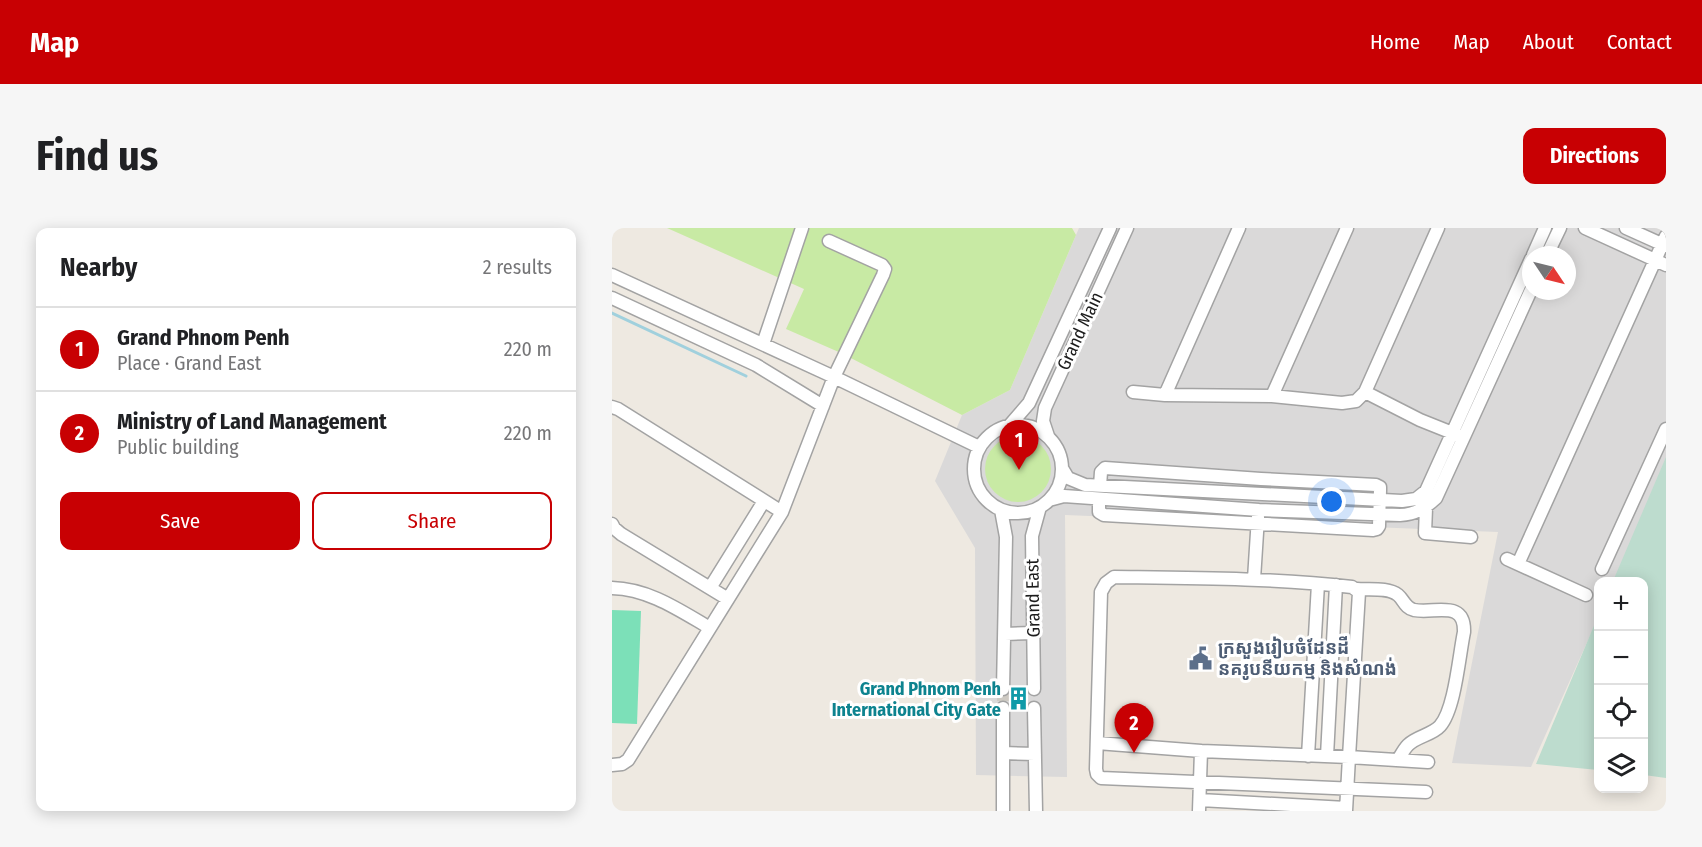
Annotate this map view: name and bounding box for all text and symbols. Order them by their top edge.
text: Map [30,26,79,59]
text: Home [1370,29,1420,55]
text: Map [1453,29,1490,55]
text: About [1523,29,1574,55]
text: Contact [1607,29,1672,55]
button: Directions [1523,128,1666,184]
text: Find us [36,131,158,181]
north arrow [1522,246,1576,300]
text: Nearby [60,252,137,283]
text: 2 results [483,255,552,279]
street label: Grand Main [1052,288,1108,374]
text: Grand Phnom Penh [117,324,290,351]
text: 1 [75,337,84,361]
text: 220 m [504,337,552,361]
text: Place · Grand East [117,351,261,375]
text: Ministry of Land Management [117,408,387,435]
pin: 1 [1000,420,1038,470]
text: 2 [75,421,84,445]
text: 220 m [504,421,552,445]
text: Public building [117,435,239,459]
your location [1317,487,1346,516]
button: Save [60,492,300,550]
button: Share [312,492,552,550]
street label: Grand East [1021,558,1045,638]
map controls [1594,577,1648,793]
button: + [1594,577,1648,631]
button: − [1594,631,1648,685]
place label: ក្រសួងរៀបចំដែនដី នគរូបនីយកម្ម និងសំណង់ [1218,636,1397,680]
public building icon: ក្រសួងរៀបចំដែនដី នគរូបនីយកម្ម និងសំណង់ [1187,645,1213,671]
place label: Grand Phnom Penh International City Gate [832,678,1001,721]
button: locate [1594,685,1648,739]
building icon: Grand Phnom Penh International City Gate [1006,686,1032,712]
pin: 2 [1114,704,1154,753]
button: layers [1594,739,1648,793]

